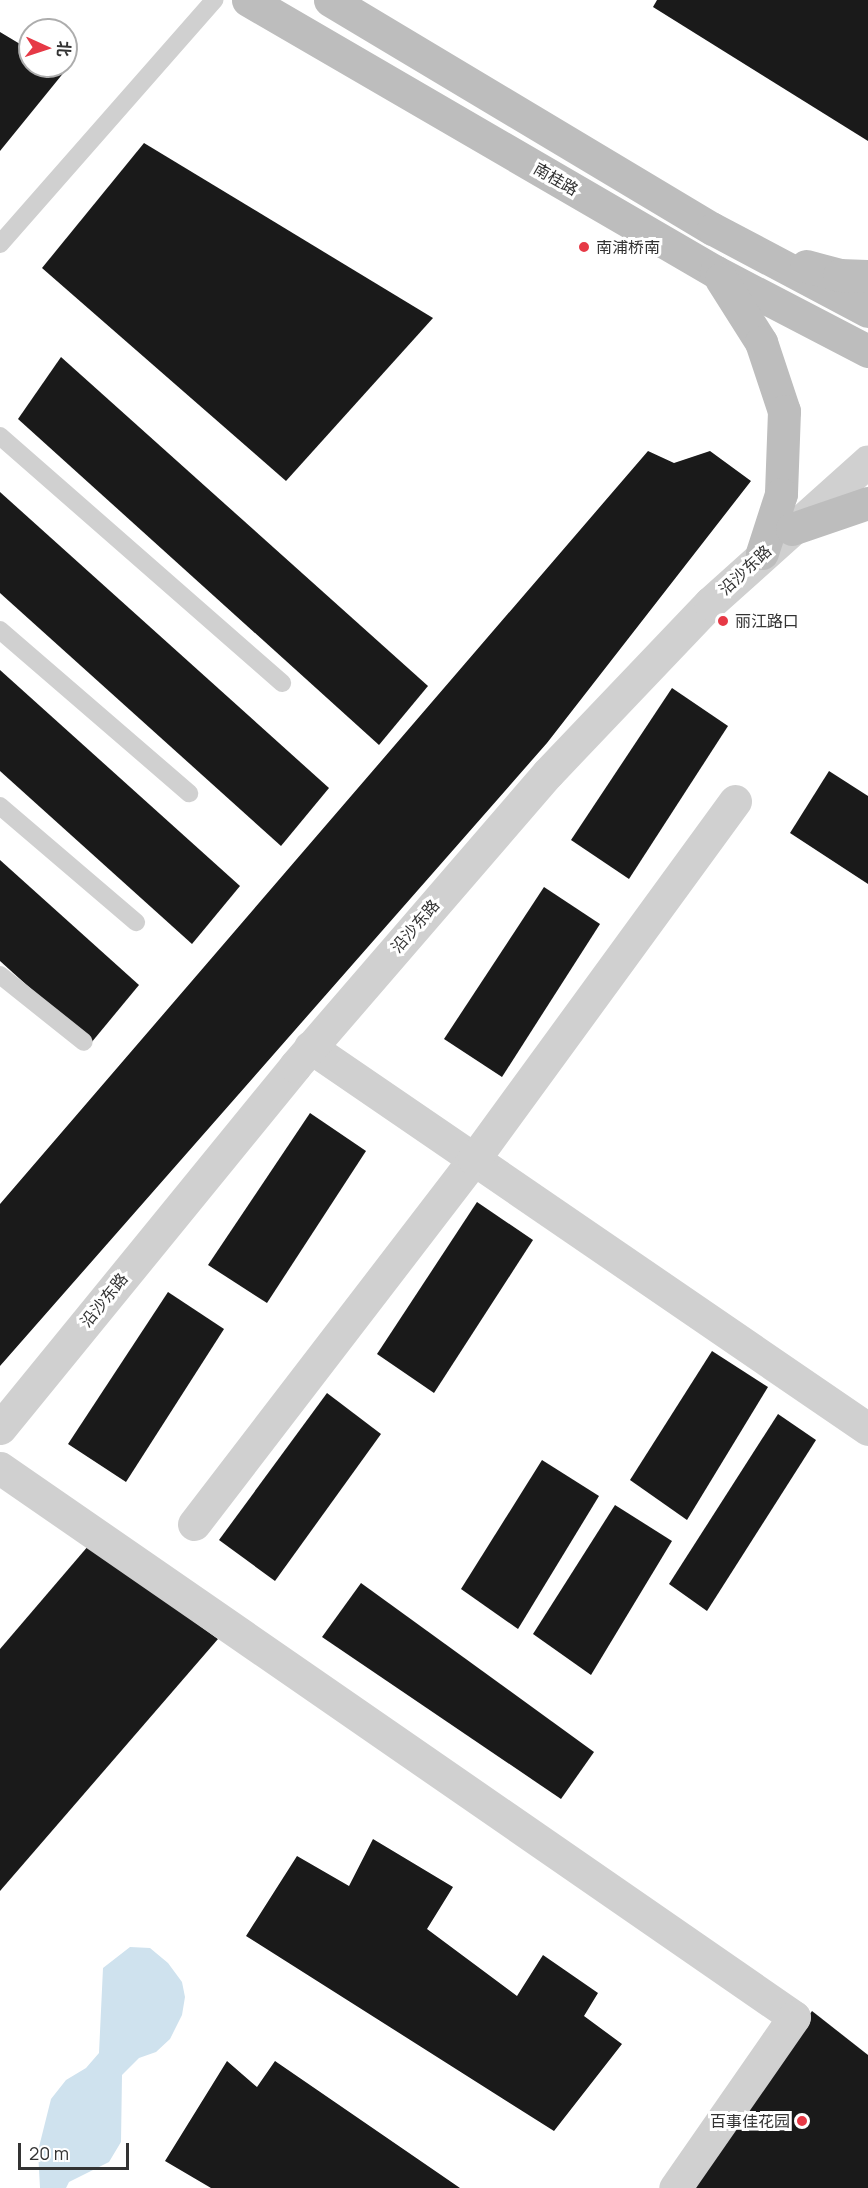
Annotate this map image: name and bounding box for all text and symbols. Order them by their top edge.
north arrow [18,18,78,78]
text: 北 [53,40,75,57]
street label: 南桂路 [530,159,582,199]
place label: 南浦桥南 [596,237,660,257]
marker: 南浦桥南 [577,240,591,254]
street label: 沿沙东路 [715,541,775,599]
place label: 丽江路口 [735,611,799,631]
marker: 丽江路口 [716,614,730,628]
street label: 沿沙东路 [387,896,443,956]
street label: 沿沙东路 [76,1269,132,1331]
place label: 百事佳花园 [710,2111,790,2131]
marker: 百事佳花园 [795,2114,809,2128]
scale bar [21,2131,132,2169]
text: 20 m [29,2141,69,2165]

